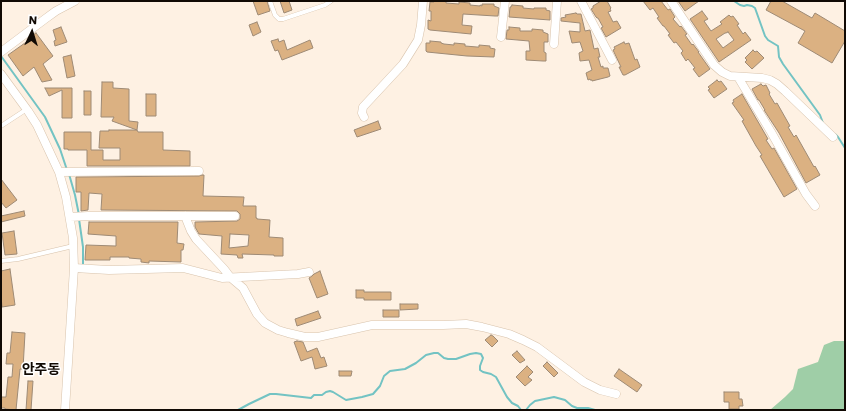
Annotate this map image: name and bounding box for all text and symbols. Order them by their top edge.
north arrow [12,12,52,52]
text: N [28,12,38,28]
district label: 안주동 [22,362,60,378]

